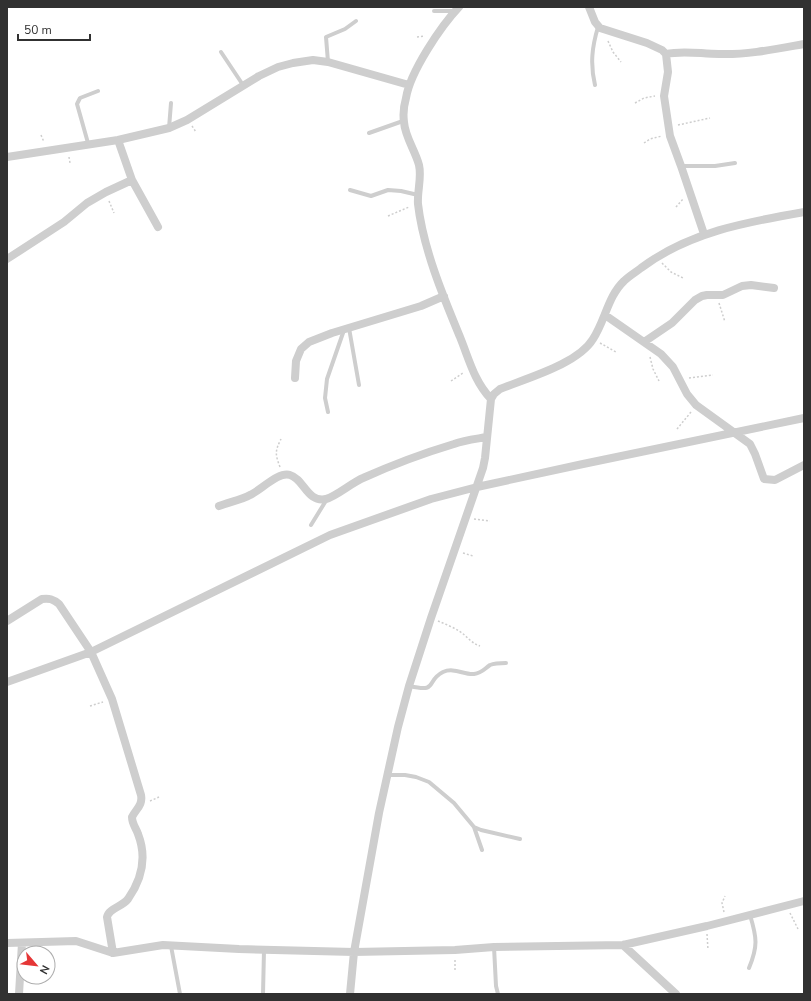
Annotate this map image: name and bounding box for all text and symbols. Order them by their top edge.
scale bar [18,16,90,42]
text: 50 m [24,22,52,38]
north arrow [16,945,56,985]
text: N [36,962,53,977]

